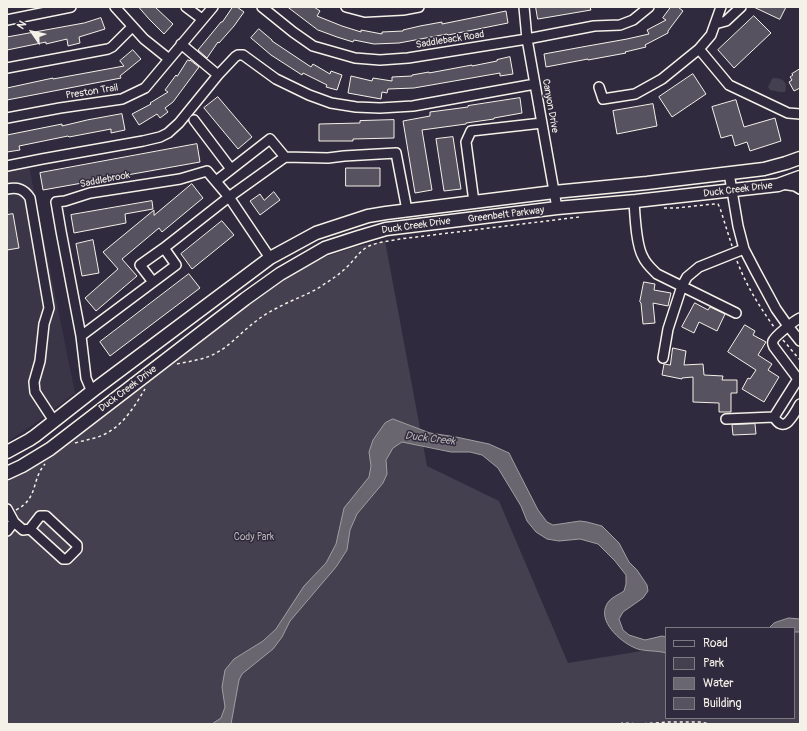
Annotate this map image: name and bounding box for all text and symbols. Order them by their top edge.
north arrow [12,12,52,52]
text: N [14,18,29,32]
street label: Saddleback Road [415,29,485,51]
street label: Canyon Drive [539,78,561,134]
street label: Preston Trail [65,82,119,102]
street label: Saddlebrook [79,169,131,191]
street label: Duck Creek Drive [703,180,773,200]
street label: Greenbelt Parkway [467,204,545,226]
street label: Duck Creek Drive [381,215,451,237]
street label: Duck Creek Drive [97,363,159,415]
water label: Duck Creek [404,429,456,449]
park label: Cody Park [234,531,274,543]
legend [665,627,795,719]
text: Road [703,636,728,651]
text: Park [703,656,724,671]
text: Water [703,676,734,691]
text: Building [703,696,742,711]

